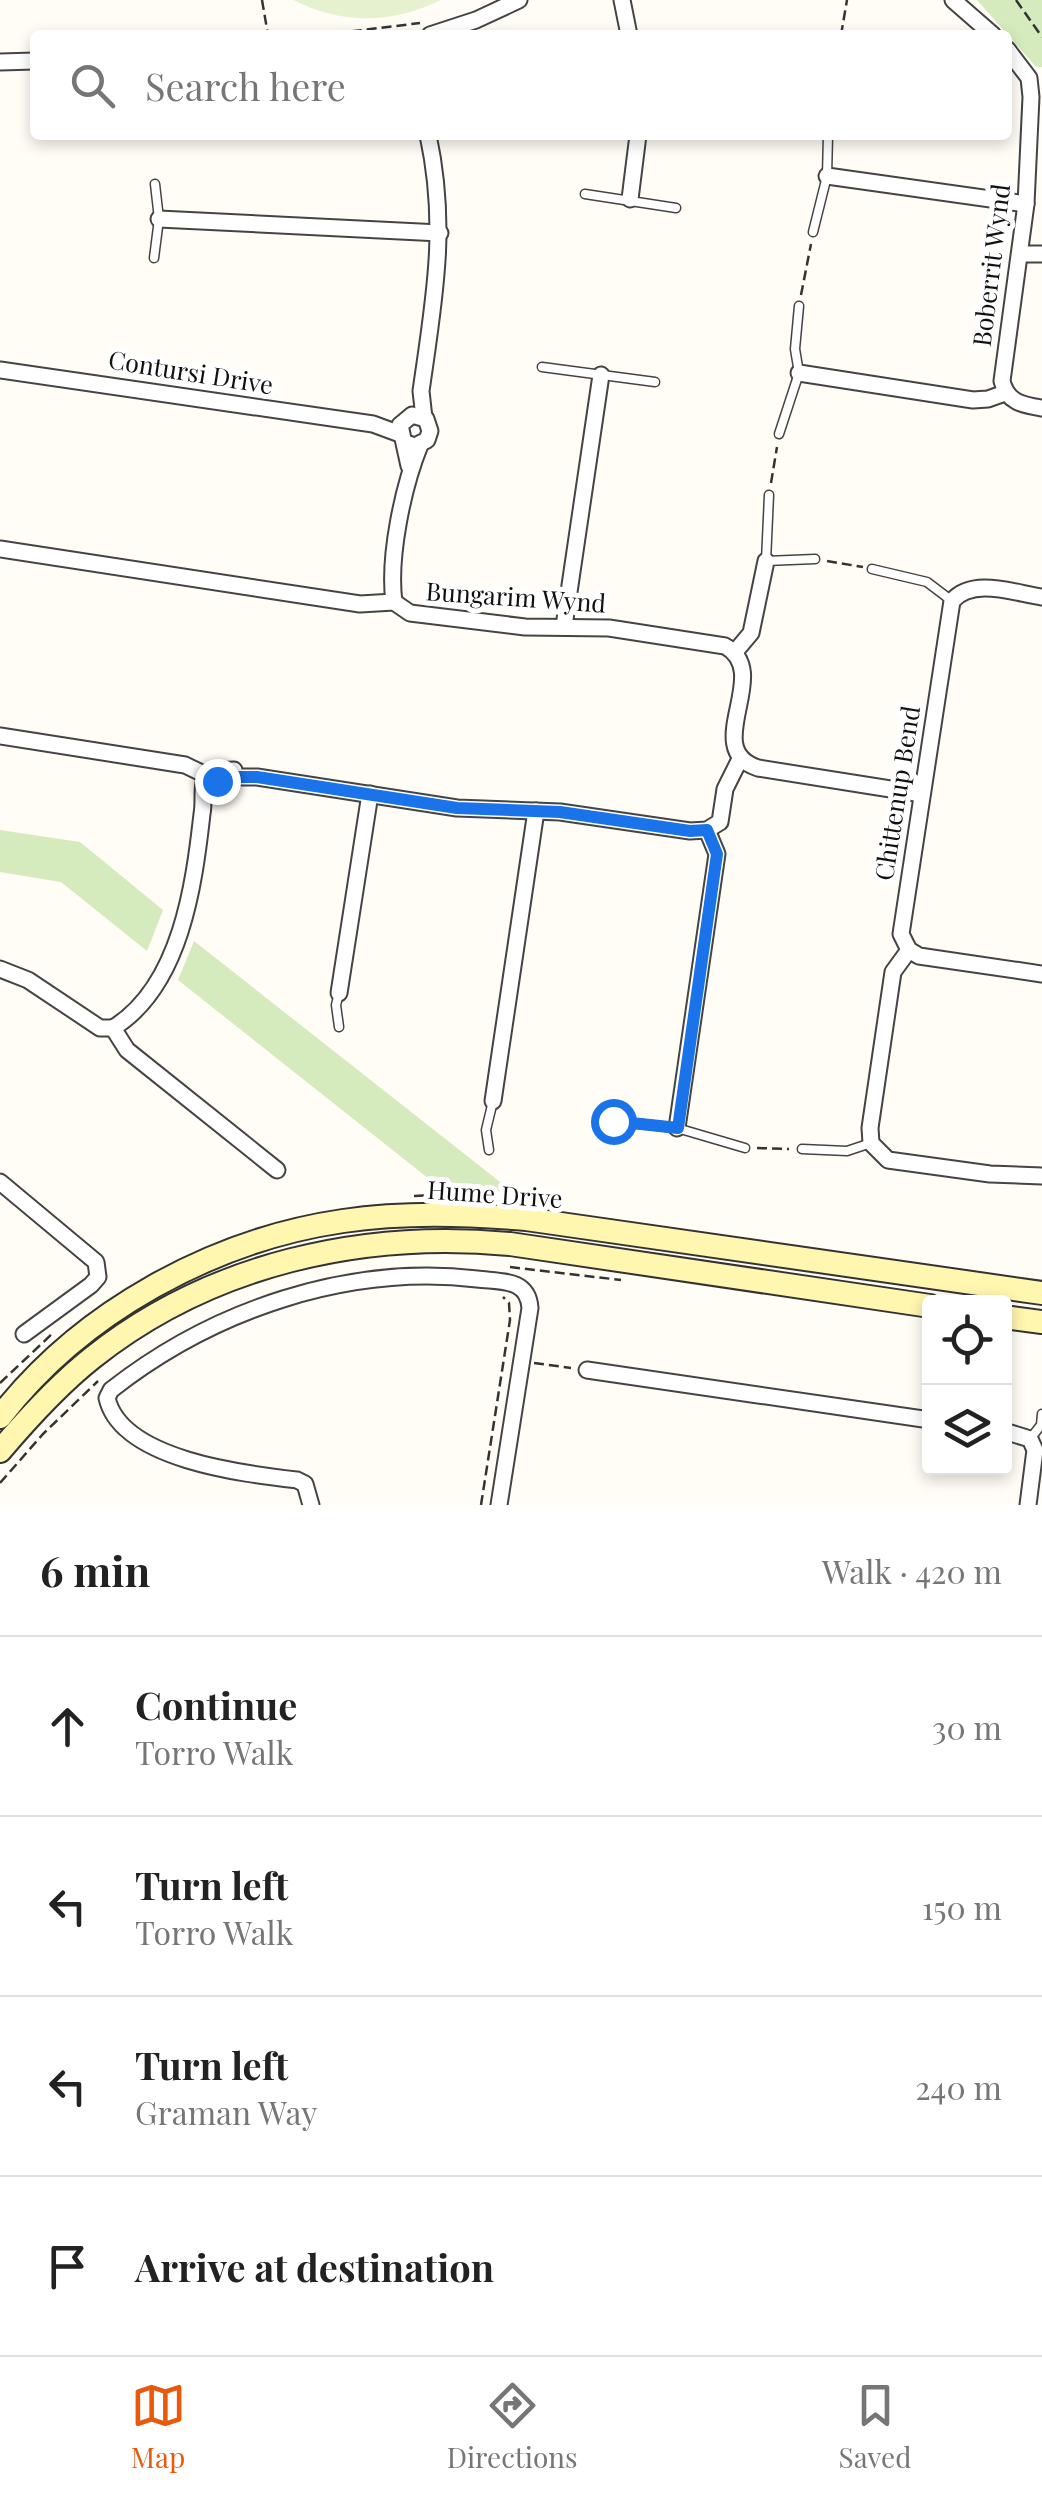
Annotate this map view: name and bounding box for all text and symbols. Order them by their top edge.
search box [30,30,1012,140]
icon: search [65,58,120,113]
text: Search here [145,60,346,111]
street label: Boberrit Wynd [964,182,1016,348]
street label: Contursi Drive [106,342,276,400]
street label: Bungarim Wynd [425,573,607,619]
street label: Chittenup Bend [866,703,926,883]
route end [195,759,241,805]
route start [591,1099,637,1145]
street label: Hume Drive [426,1172,564,1214]
map controls [922,1295,1012,1475]
button: locate [922,1295,1012,1385]
button: layers [922,1385,1012,1475]
text: 6 min [40,1542,150,1598]
text: Walk · 420 m [822,1549,1002,1592]
text: Continue [135,1679,297,1730]
icon: ahead [40,1699,95,1754]
text: 30 m [932,1705,1002,1748]
text: Torro Walk [135,1730,293,1773]
text: Turn left [135,1859,288,1910]
icon: left [40,1879,95,1934]
text: 150 m [922,1885,1002,1928]
text: Torro Walk [135,1910,293,1953]
text: Turn left [135,2039,288,2090]
icon: left [40,2059,95,2114]
text: 240 m [915,2065,1002,2108]
text: Graman Way [135,2090,317,2133]
icon: arrive [40,2239,95,2294]
text: Arrive at destination [135,2241,494,2292]
tab: Map [131,2378,186,2475]
tab: Directions [447,2378,577,2475]
tab: Saved [839,2378,911,2475]

